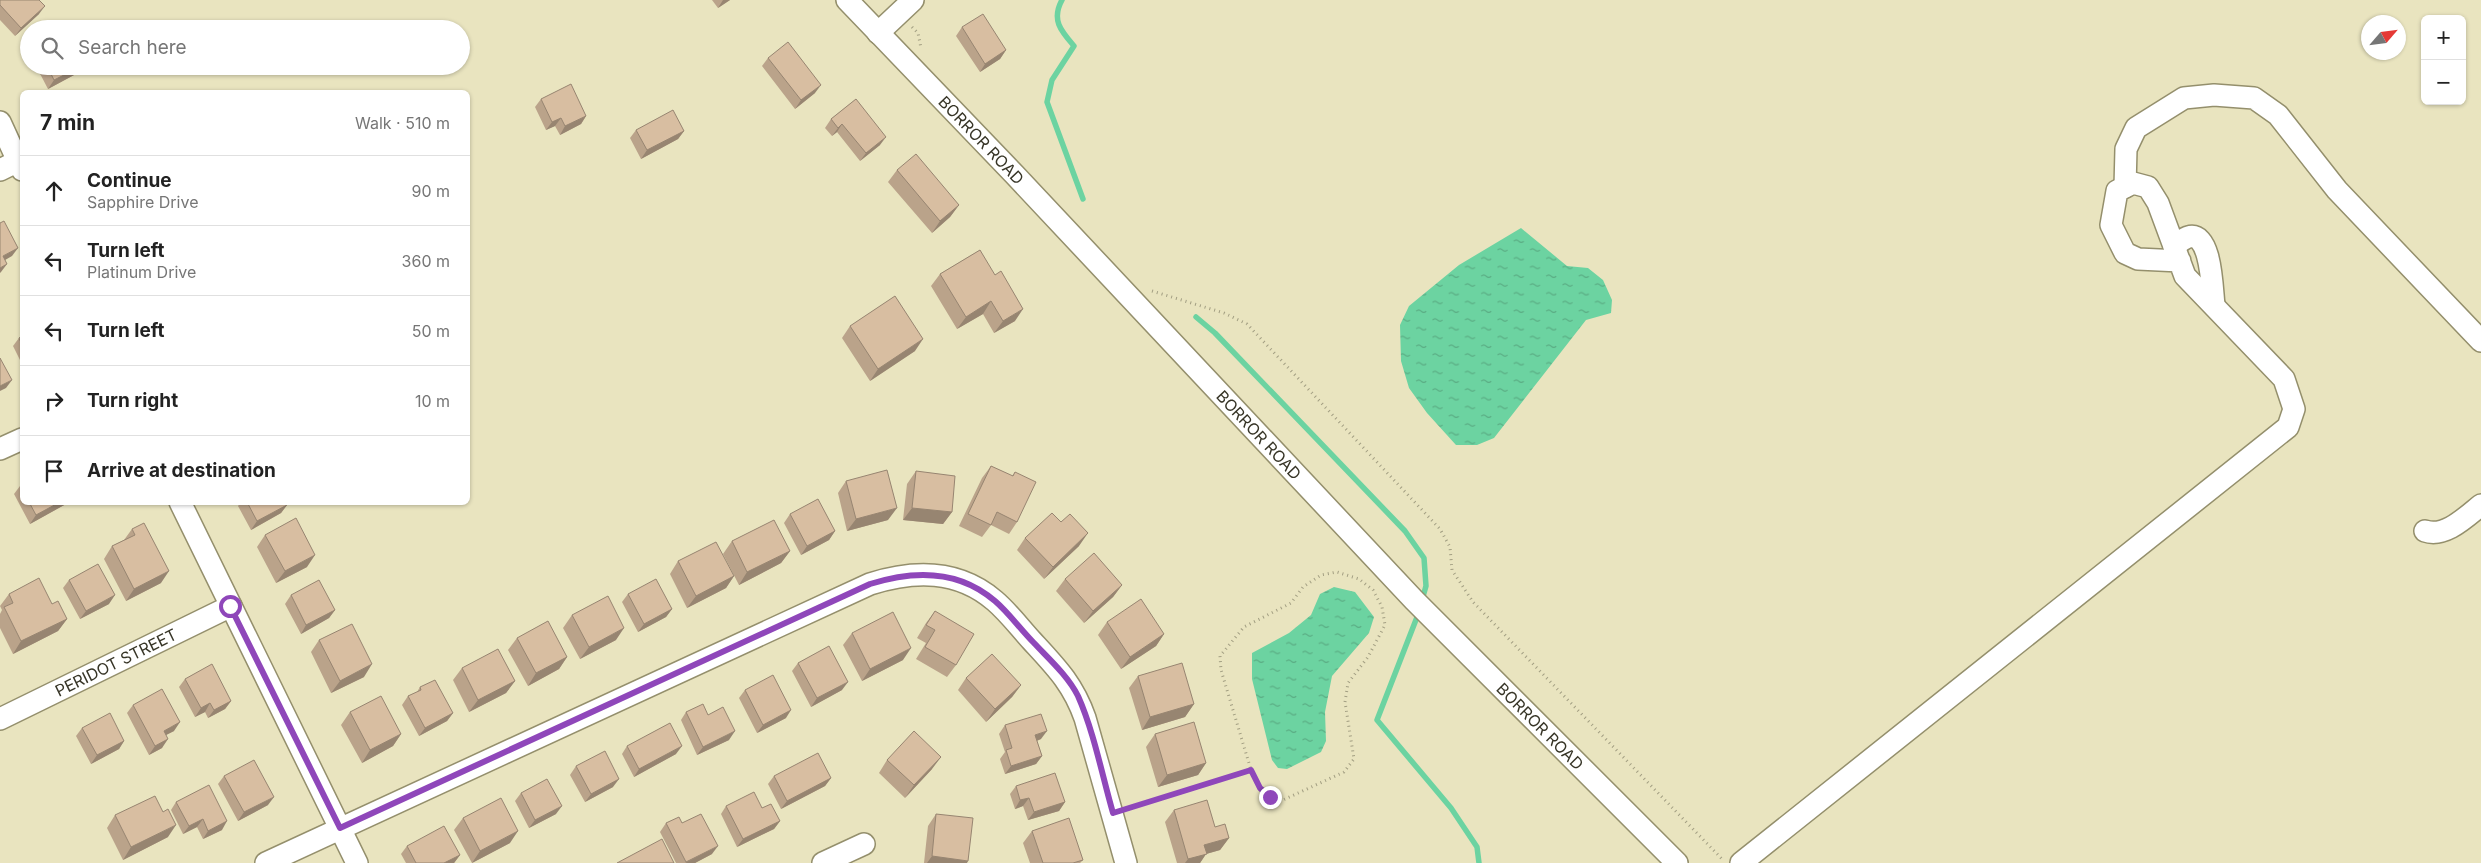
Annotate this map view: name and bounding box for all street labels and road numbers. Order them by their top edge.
street label: BORROR ROAD [934,92,1028,188]
street label: BORROR ROAD [1212,386,1306,484]
street label: PERIDOT STREET [52,624,180,701]
street label: BORROR ROAD [1492,678,1588,774]

